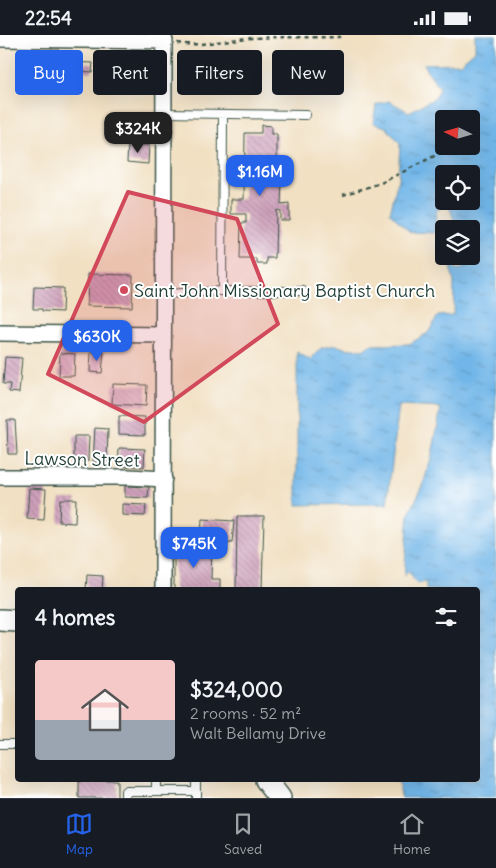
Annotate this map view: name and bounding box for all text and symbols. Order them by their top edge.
text: 22:54 [25,6,72,30]
chip: Buy [15,50,83,95]
chip: Rent [93,50,167,95]
chip: Filters [177,50,262,95]
chip: New [272,50,344,95]
north arrow [435,110,480,155]
map controls [435,110,480,265]
pin: $324K [103,111,173,154]
text: $324K [115,118,161,138]
pin: $1.16M [219,155,301,197]
text: $1.16M [237,161,283,181]
button: locate [435,165,480,210]
button: layers [435,220,480,265]
place label: Saint John Missionary Baptist Church [134,279,435,302]
marker: Saint John Missionary Baptist Church [118,284,130,296]
pin: $630K [62,319,132,362]
text: $630K [73,326,121,346]
street label: Lawson Street [24,446,140,472]
pin: $745K [159,527,229,569]
text: $745K [172,533,216,553]
icon: filters [432,603,460,631]
text: 4 homes [35,604,115,631]
text: $324,000 [190,676,283,703]
icon: home [75,680,135,740]
text: 2 rooms · 52 m² [190,703,301,723]
text: Walt Bellamy Drive [190,723,326,743]
tab: Map [65,810,93,858]
tab: Saved [224,810,262,858]
tab: Home [393,810,431,858]

